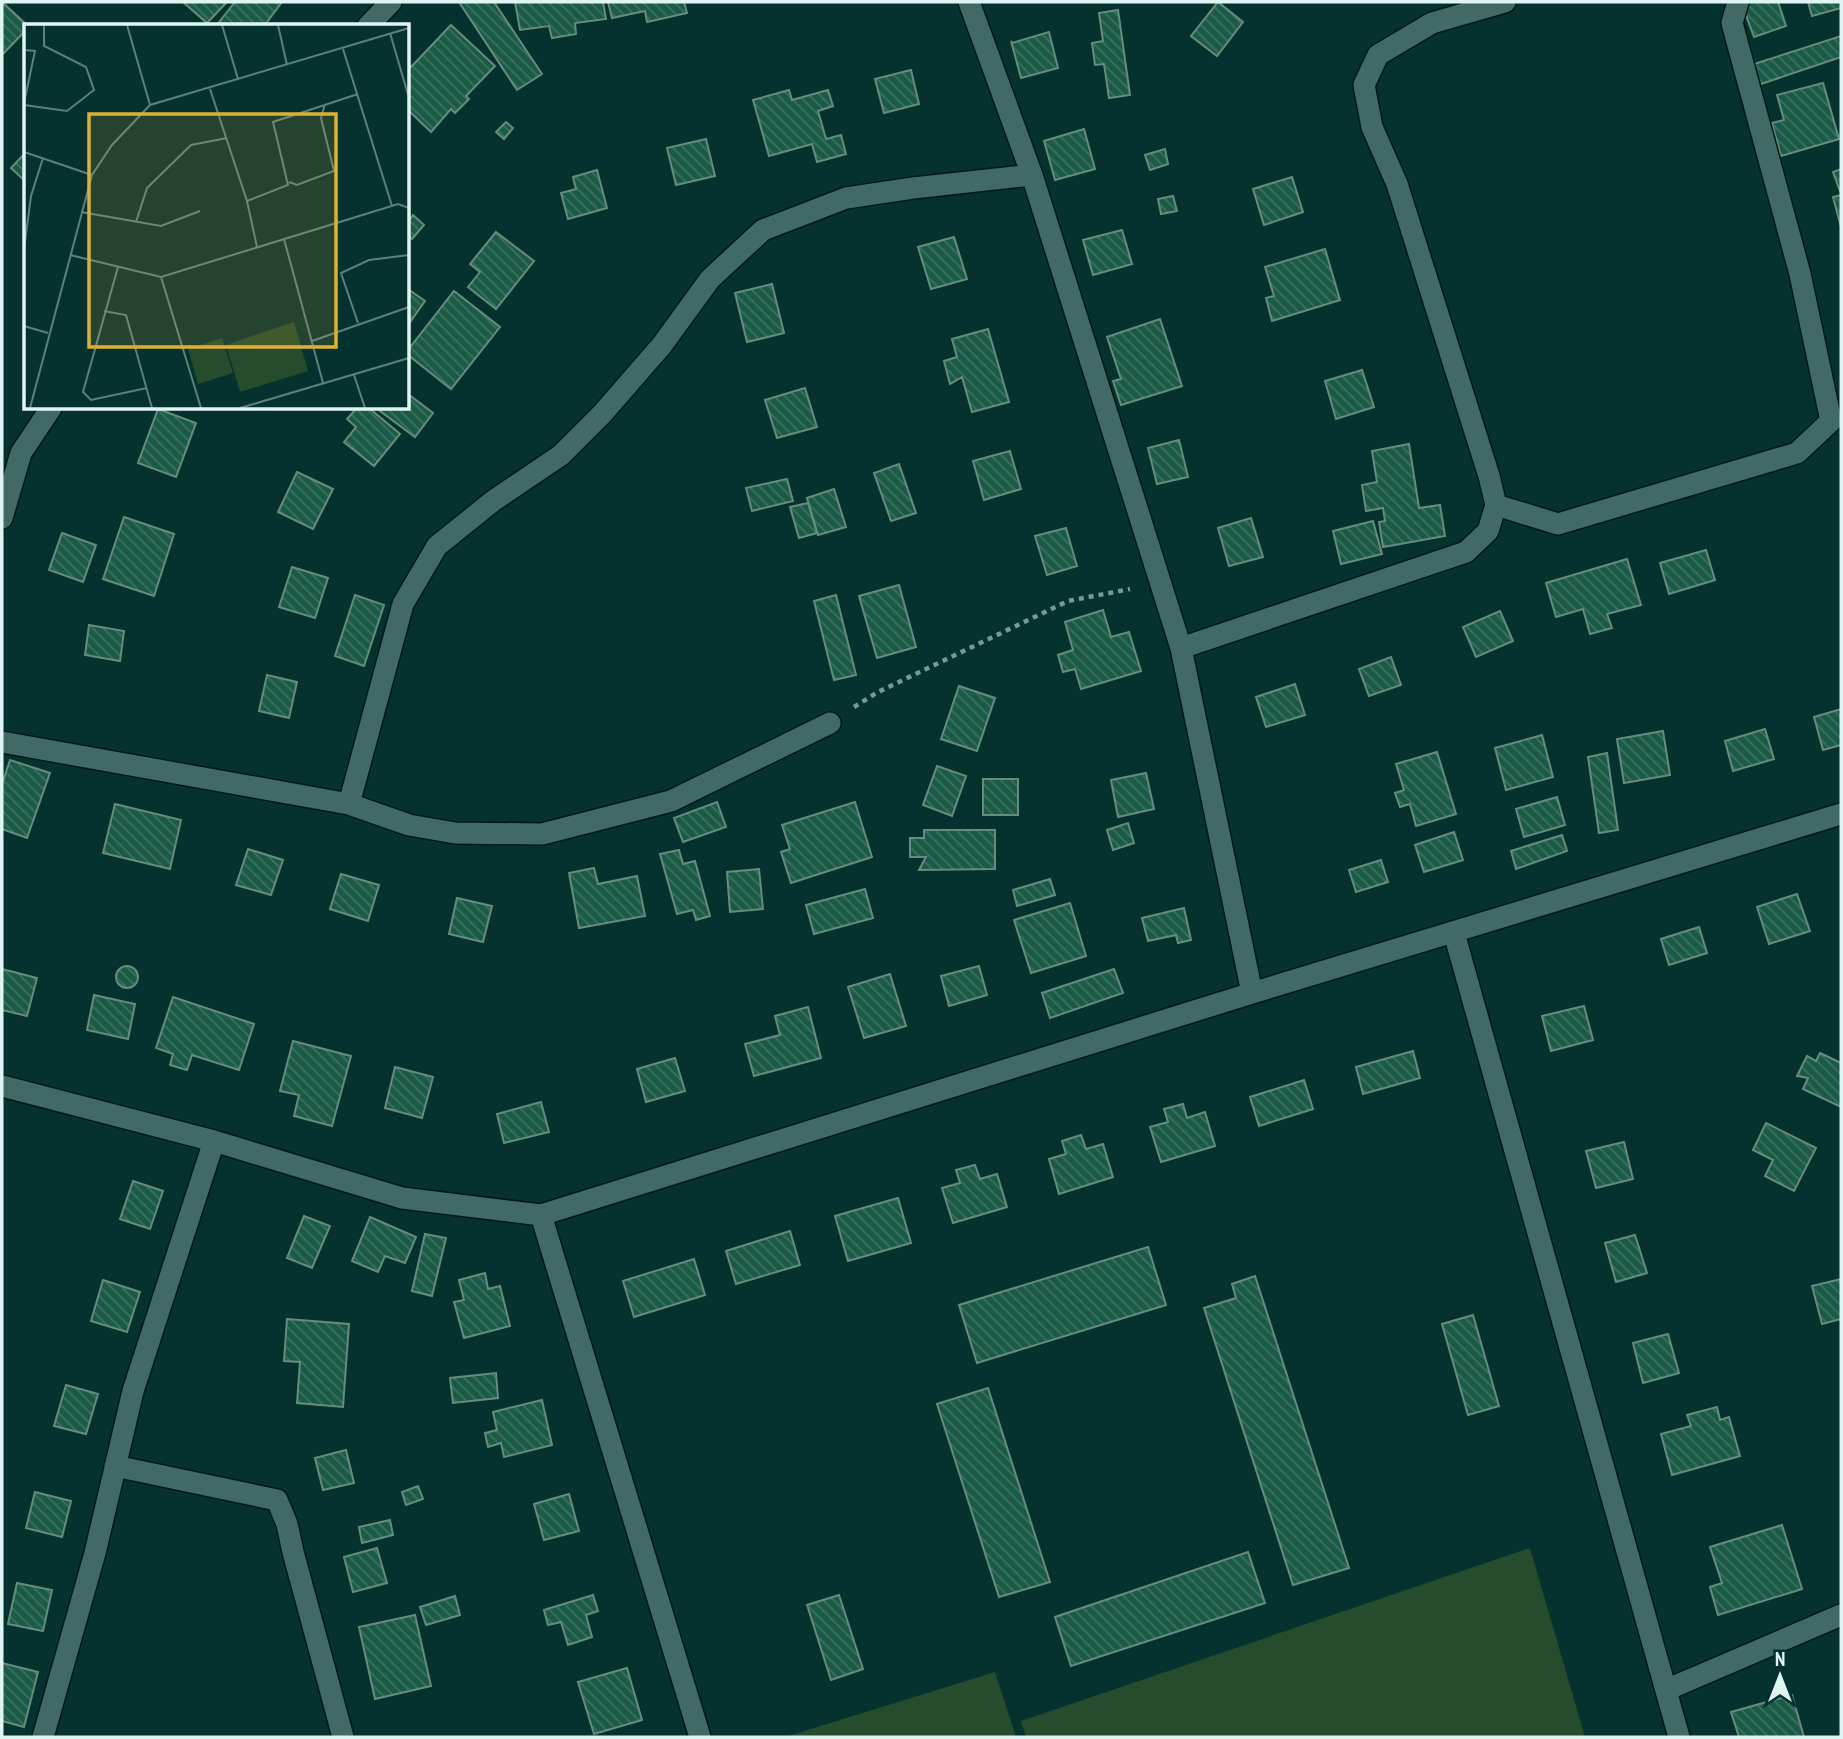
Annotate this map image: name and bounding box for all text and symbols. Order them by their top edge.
inset map [24,24,410,410]
north arrow [1745,1641,1815,1711]
text: N [1775,1647,1785,1671]

